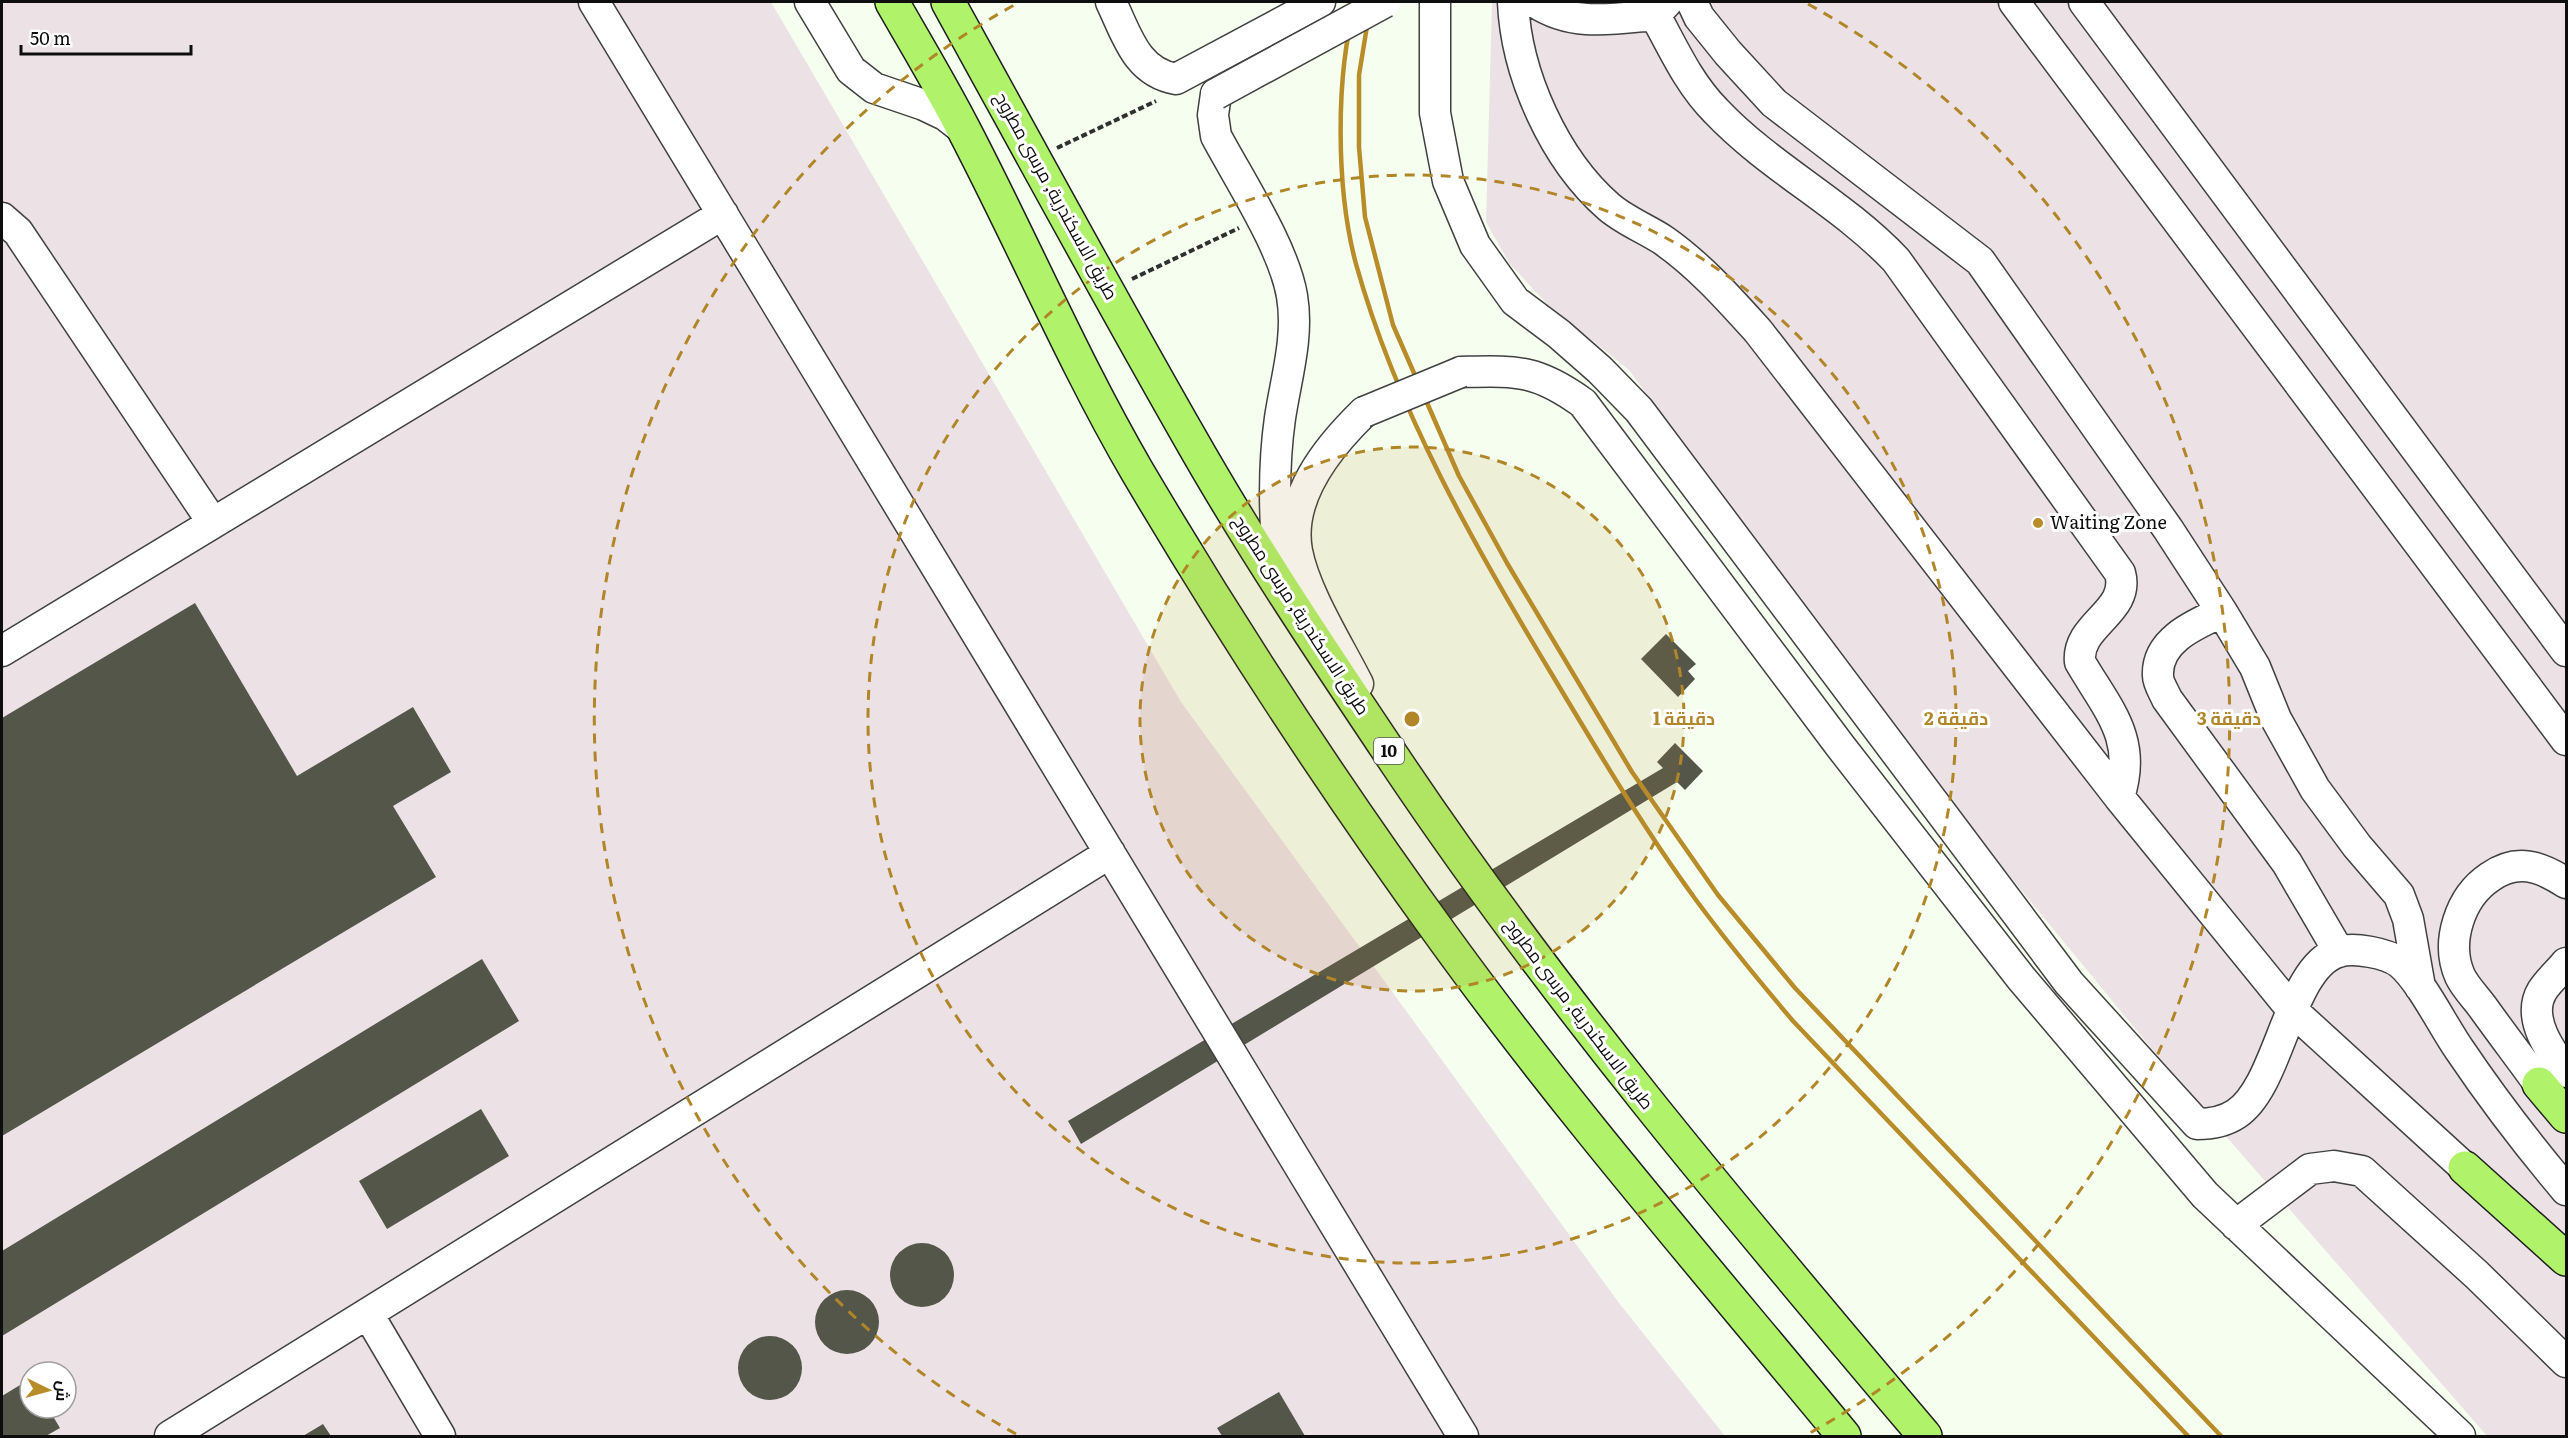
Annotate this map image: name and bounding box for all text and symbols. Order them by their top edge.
scale bar [21,18,190,56]
text: 50 m [30,24,71,51]
street label: طريق الاسكندرية, مرسى مطروح [989,86,1126,304]
place label: Waiting Zone [2050,508,2167,535]
street label: طريق الاسكندرية, مرسى مطروح [1227,509,1377,720]
marker: Waiting Zone [2031,516,2045,530]
text: 1 دقيقة [1653,704,1715,731]
text: 2 دقيقة [1924,704,1988,731]
text: 3 دقيقة [2197,704,2261,731]
centre of rings [1402,709,1422,729]
road number: 10 [1374,738,1404,764]
street label: طريق الاسكندرية, مرسى مطروح [1499,912,1661,1115]
north arrow [18,1360,78,1420]
text: ش [51,1380,77,1403]

